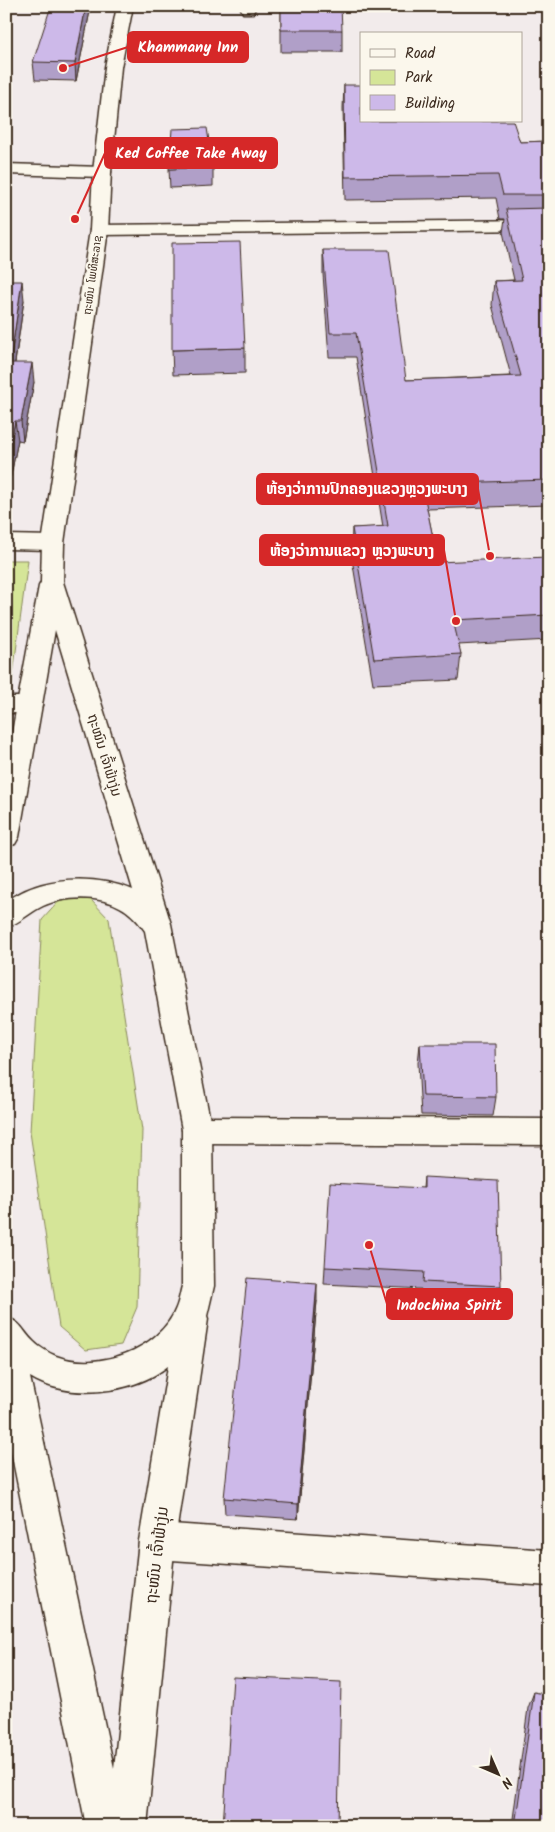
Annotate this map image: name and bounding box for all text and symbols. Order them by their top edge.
callout: Khammany Inn [128,32,248,62]
legend [360,32,522,122]
text: Khammany Inn [138,36,238,60]
text: Road [405,42,436,66]
text: Park [405,66,433,90]
text: Building [405,92,455,116]
callout: Ked Coffee Take Away [105,138,277,168]
text: Ked Coffee Take Away [115,142,267,166]
street label: ຖະໜົນ ໂພທິສະລາຊ [79,234,107,316]
callout: ຫ້ອງວ່າການປົກຄອງແຂວງຫຼວງພະບາງ [257,474,478,504]
text: ຫ້ອງວ່າການປົກຄອງແຂວງຫຼວງພະບາງ [266,478,468,502]
callout: ຫ້ອງວ່າການແຂວງ ຫຼວງພະບາງ [260,535,444,565]
text: ຫ້ອງວ່າການແຂວງ ຫຼວງພະບາງ [270,540,434,564]
street label: ຖະໜົນ ເຈົ້າຟ້າງຸ່ມ [81,711,127,800]
callout: Indochina Spirit [387,1289,512,1319]
text: Indochina Spirit [396,1294,502,1318]
street label: ຖະໜົນ ເຈົ້າຟ້າງຸ່ມ [139,1505,176,1605]
north arrow [472,1750,522,1800]
text: N [495,1772,517,1794]

